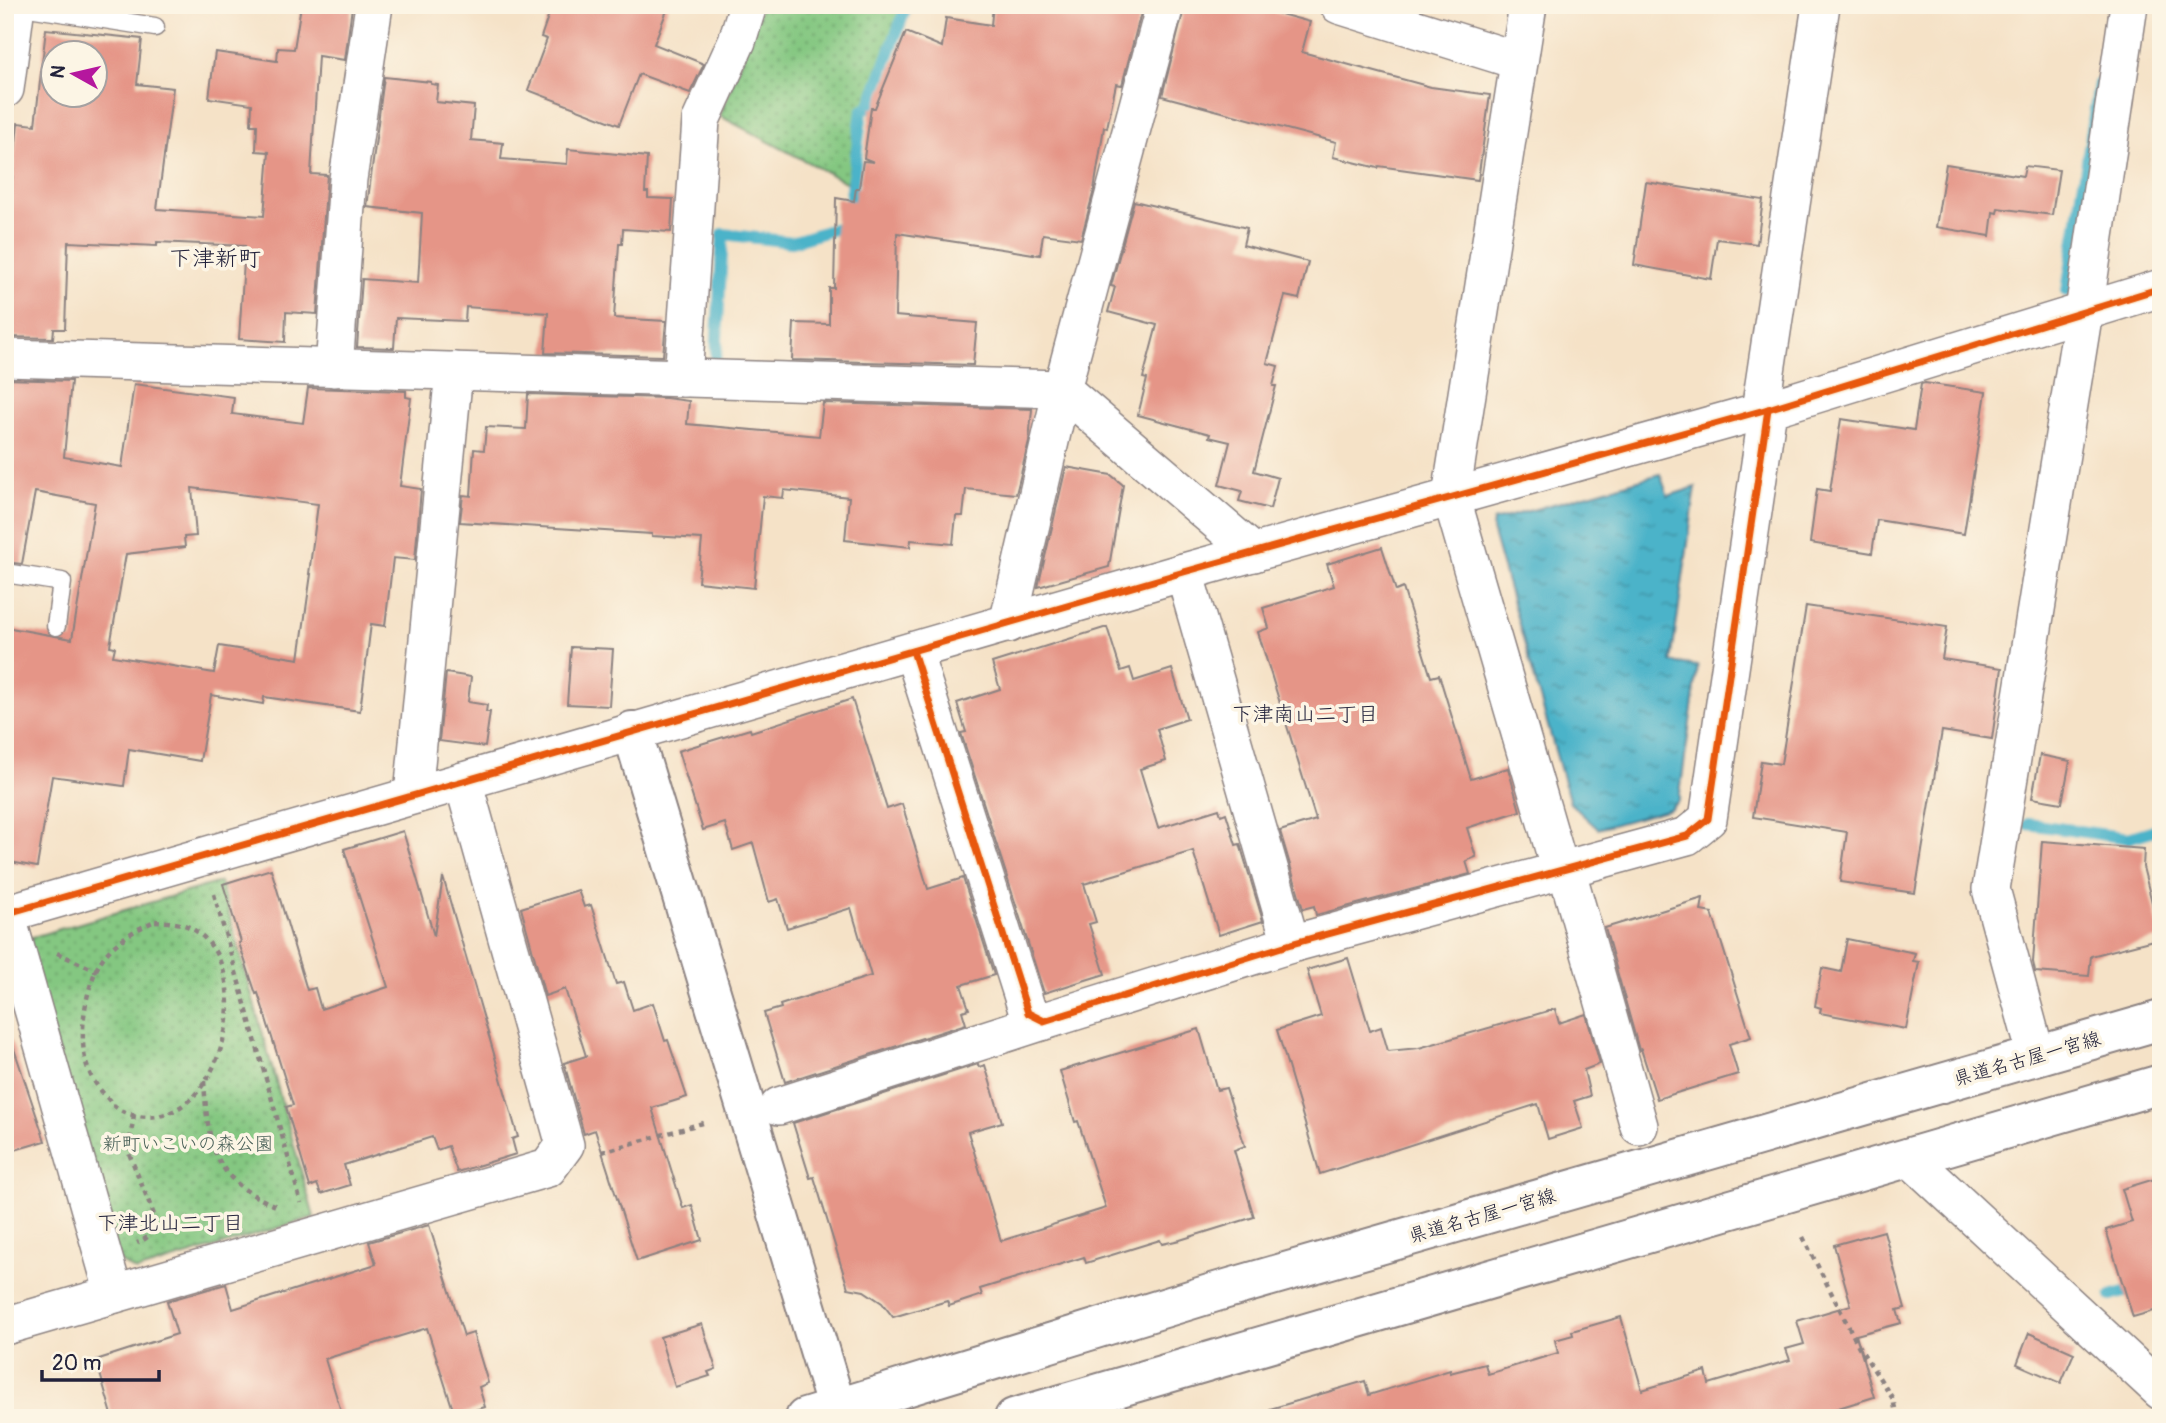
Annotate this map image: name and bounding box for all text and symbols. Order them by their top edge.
north arrow [38,38,108,108]
text: N [45,64,71,80]
district label: 下津新町 [169,244,261,273]
district label: 下津南山二丁目 [1232,701,1379,728]
street label: 県道名古屋一宮線 [1951,1026,2104,1091]
park label: 新町いこいの森公園 [102,1132,274,1156]
street label: 県道名古屋一宮線 [1406,1183,1559,1248]
district label: 下津北山二丁目 [97,1210,244,1237]
scale bar [42,1339,159,1383]
text: 20 m [52,1350,101,1377]

